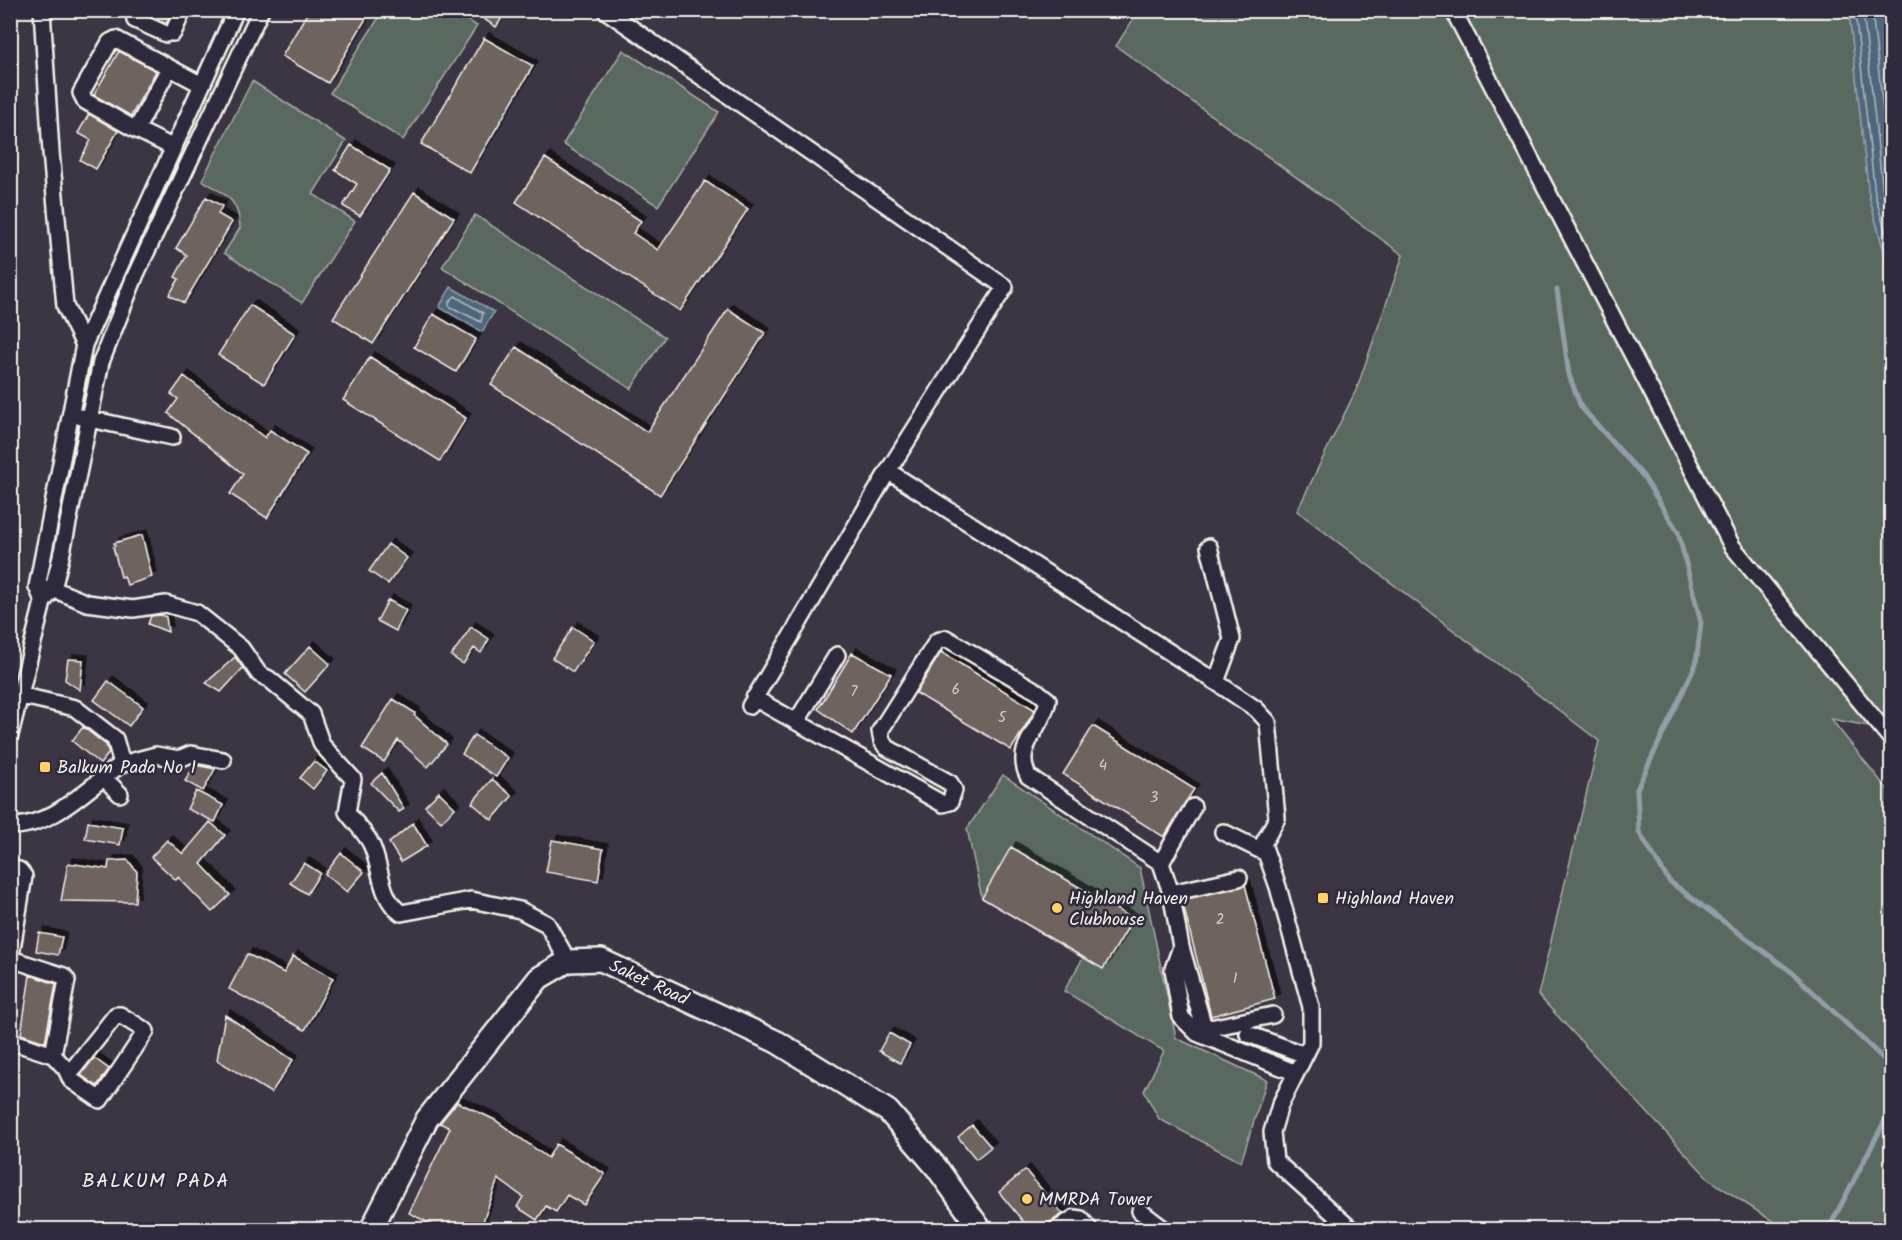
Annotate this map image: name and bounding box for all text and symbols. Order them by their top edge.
house number: 6 [952,678,960,702]
house number: 7 [851,680,859,704]
house number: 5 [998,706,1007,730]
place label: Balkum Pada No 1 [57,754,196,783]
house number: 4 [1099,754,1107,778]
marker: Balkum Pada No 1 [38,760,52,774]
house number: 3 [1150,786,1159,810]
place label: Highland Haven Clubhouse [1069,885,1188,935]
place label: Highland Haven [1335,885,1454,914]
marker: Highland Haven [1316,891,1330,905]
marker: Highland Haven Clubhouse [1050,901,1064,915]
house number: 2 [1216,908,1224,932]
street label: Saket Road [604,952,694,1015]
house number: 1 [1233,967,1238,991]
district label: BALKUM PADA [82,1166,230,1198]
place label: MMRDA Tower [1039,1186,1153,1215]
marker: MMRDA Tower [1020,1192,1034,1206]

